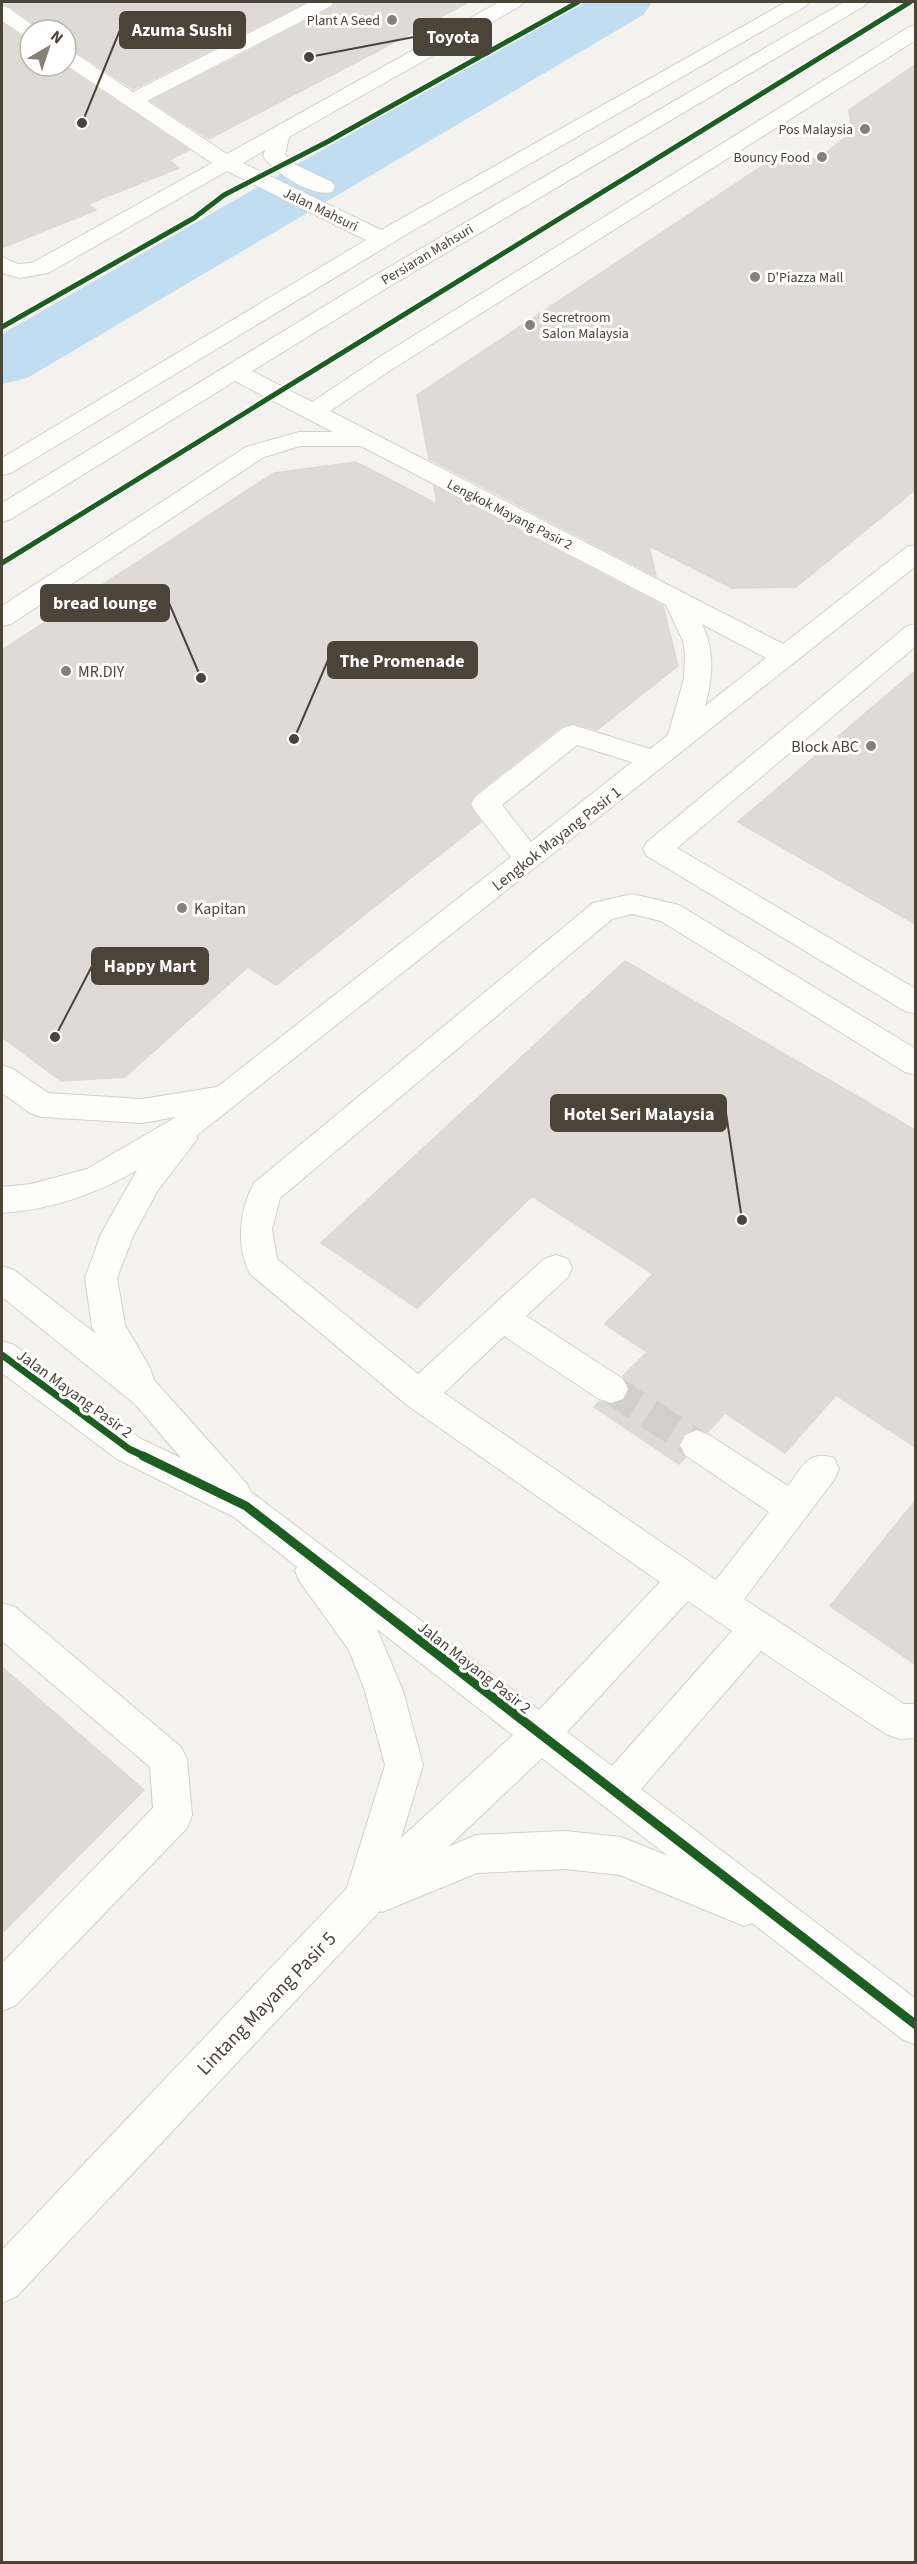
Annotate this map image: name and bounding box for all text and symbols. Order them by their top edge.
place label: Plant A Seed [307,11,380,31]
callout: Azuma Sushi [120,12,245,48]
marker: Plant A Seed [385,13,399,27]
north arrow [18,18,78,78]
text: Azuma Sushi [131,18,232,43]
callout: Toyota [414,19,491,55]
text: N [46,25,68,49]
text: Toyota [426,25,480,50]
place label: Pos Malaysia [778,120,853,140]
marker: Pos Malaysia [858,122,872,136]
place label: Bouncy Food [733,148,810,168]
marker: Bouncy Food [815,150,829,164]
street label: Jalan Mahsuri [280,183,362,237]
street label: Persiaran Mahsuri [378,219,477,290]
place label: D'Piazza Mall [767,268,844,288]
marker: D'Piazza Mall [748,270,762,284]
place label: Secretroom Salon Malaysia [542,308,629,344]
marker: Secretroom Salon Malaysia [523,318,537,332]
street label: Lengkok Mayang Pasir 2 [443,475,576,555]
callout: bread lounge [41,585,169,621]
text: bread lounge [53,591,157,616]
callout: The Promenade [328,642,477,678]
text: The Promenade [339,649,465,674]
place label: MR.DIY [78,661,125,683]
marker: MR.DIY [59,664,73,678]
place label: Block ABC [791,736,859,758]
marker: Block ABC [864,739,878,753]
street label: Lengkok Mayang Pasir 1 [487,781,626,896]
place label: Kapitan [194,898,246,920]
marker: Kapitan [175,901,189,915]
callout: Happy Mart [92,948,208,984]
text: Happy Mart [104,954,196,979]
callout: Hotel Seri Malaysia [551,1095,726,1131]
text: Hotel Seri Malaysia [564,1102,715,1127]
street label: Jalan Mayang Pasir 2 [12,1344,137,1443]
street label: Jalan Mayang Pasir 2 [413,1616,536,1719]
street label: Lintang Mayang Pasir 5 [191,1925,343,2082]

